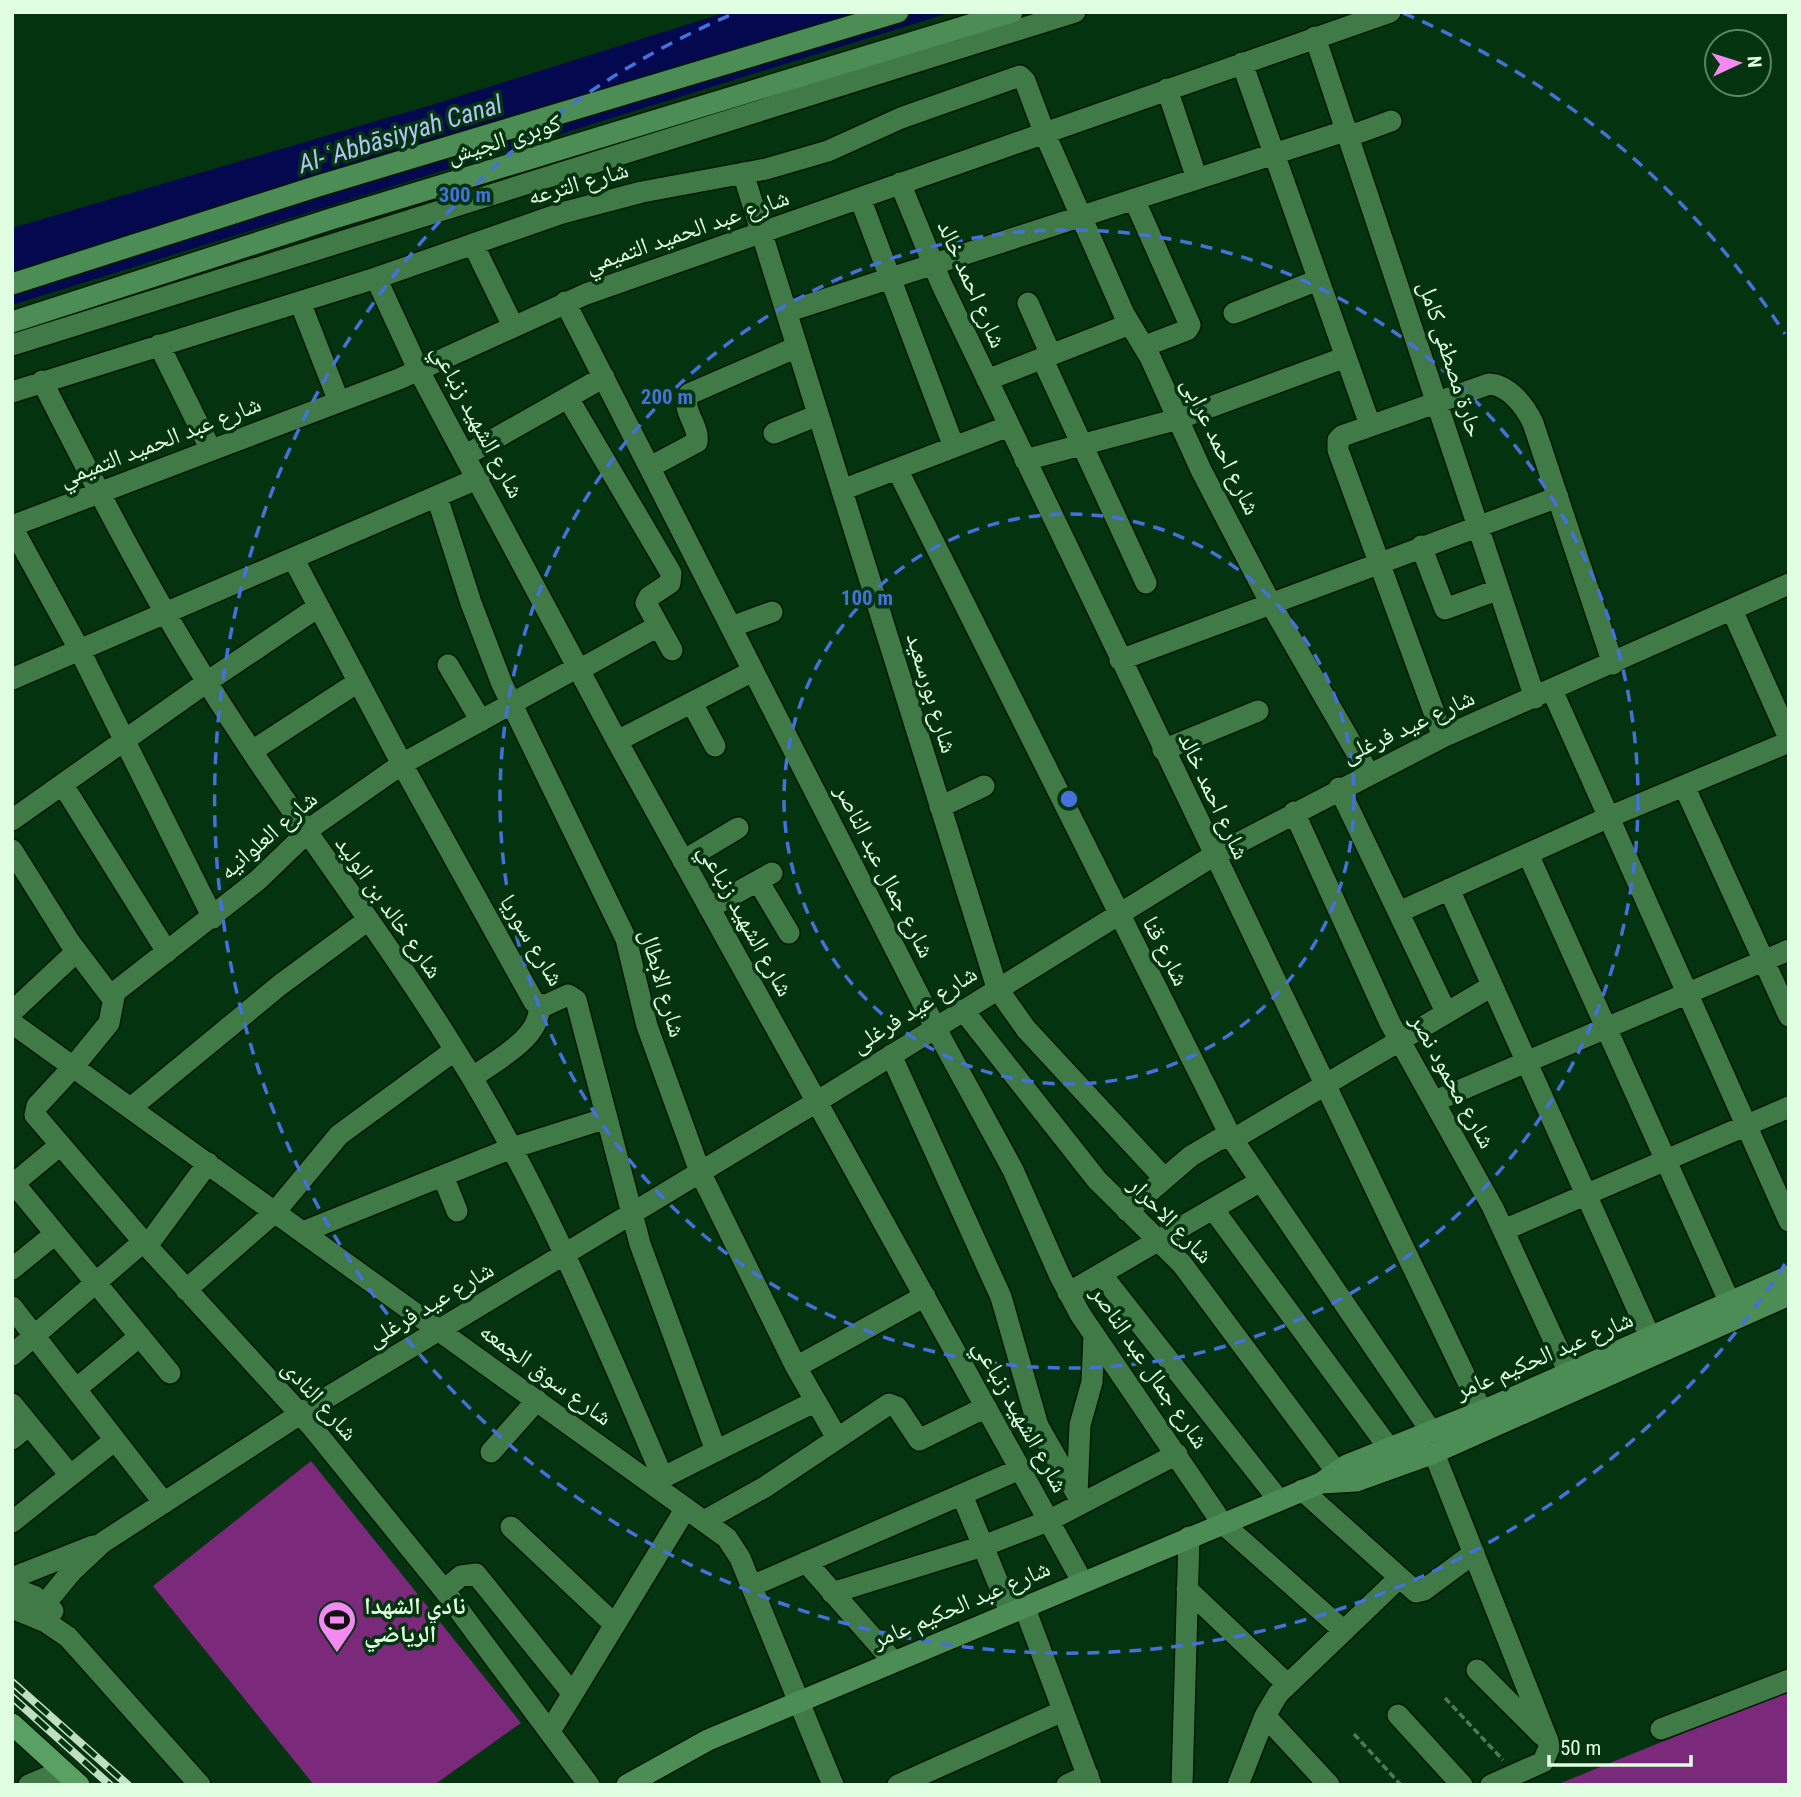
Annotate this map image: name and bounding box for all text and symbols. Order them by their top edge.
north arrow [1703,28,1773,98]
text: N [1743,55,1766,68]
water label: Al-ʿAbbāsiyyah Canal [294,88,507,180]
street label: كوبرى الجيش [444,108,564,170]
street label: شارع الترعه [525,155,632,212]
text: 300 m [439,183,491,207]
street label: شارع عبد الحميد التميمي [581,183,794,284]
street label: شارع احمد خالد [930,216,1013,353]
street label: حارة مصطفى كامل [1412,277,1490,441]
street label: شارع الشهيد زنباعي [421,339,530,505]
street label: شارع احمد عرابى [1175,373,1266,520]
text: 200 m [641,385,693,409]
street label: شارع عبد الحميد التميمي [55,390,267,497]
text: 100 m [841,586,893,610]
street label: شارع بورسعيد [900,630,964,757]
street label: شارع عيد فرغلى [1337,683,1479,770]
street label: شارع احمد خالد [1172,728,1256,864]
street label: شارع جمال عبد الناصر [828,779,941,963]
street label: شارع العلوانيه [213,785,323,886]
centre of rings [1057,787,1081,811]
street label: شارع خالد بن الوليد [329,830,449,984]
street label: شارع الشهيد زنباعي [688,839,799,1004]
street label: شارع سوريا [493,889,570,991]
street label: شارع قنا [1136,912,1195,991]
street label: شارع الابطال [633,926,692,1041]
street label: شارع عيد فرغلى [846,959,983,1060]
street label: شارع محمود نصر [1403,1008,1502,1154]
street label: شارع الاحرار [1122,1170,1219,1270]
street label: شارع عيد فرغلى [361,1255,499,1354]
street label: شارع جمال عبد الناصر [1084,1279,1215,1454]
street label: شارع عبد الحكيم عامر [1450,1305,1638,1407]
street label: شارع سوق الجمعه [474,1317,618,1432]
street label: شارع الشهيد زنباعي [963,1335,1074,1500]
street label: شارع النادى [275,1354,364,1447]
street label: شارع عبد الحكيم عامر [867,1554,1055,1656]
place label: نادي الشهدا الرياضي [364,1592,465,1653]
sports icon: نادي الشهدا الرياضي [316,1599,358,1654]
scale bar [1549,1724,1691,1768]
text: 50 m [1560,1736,1601,1760]

